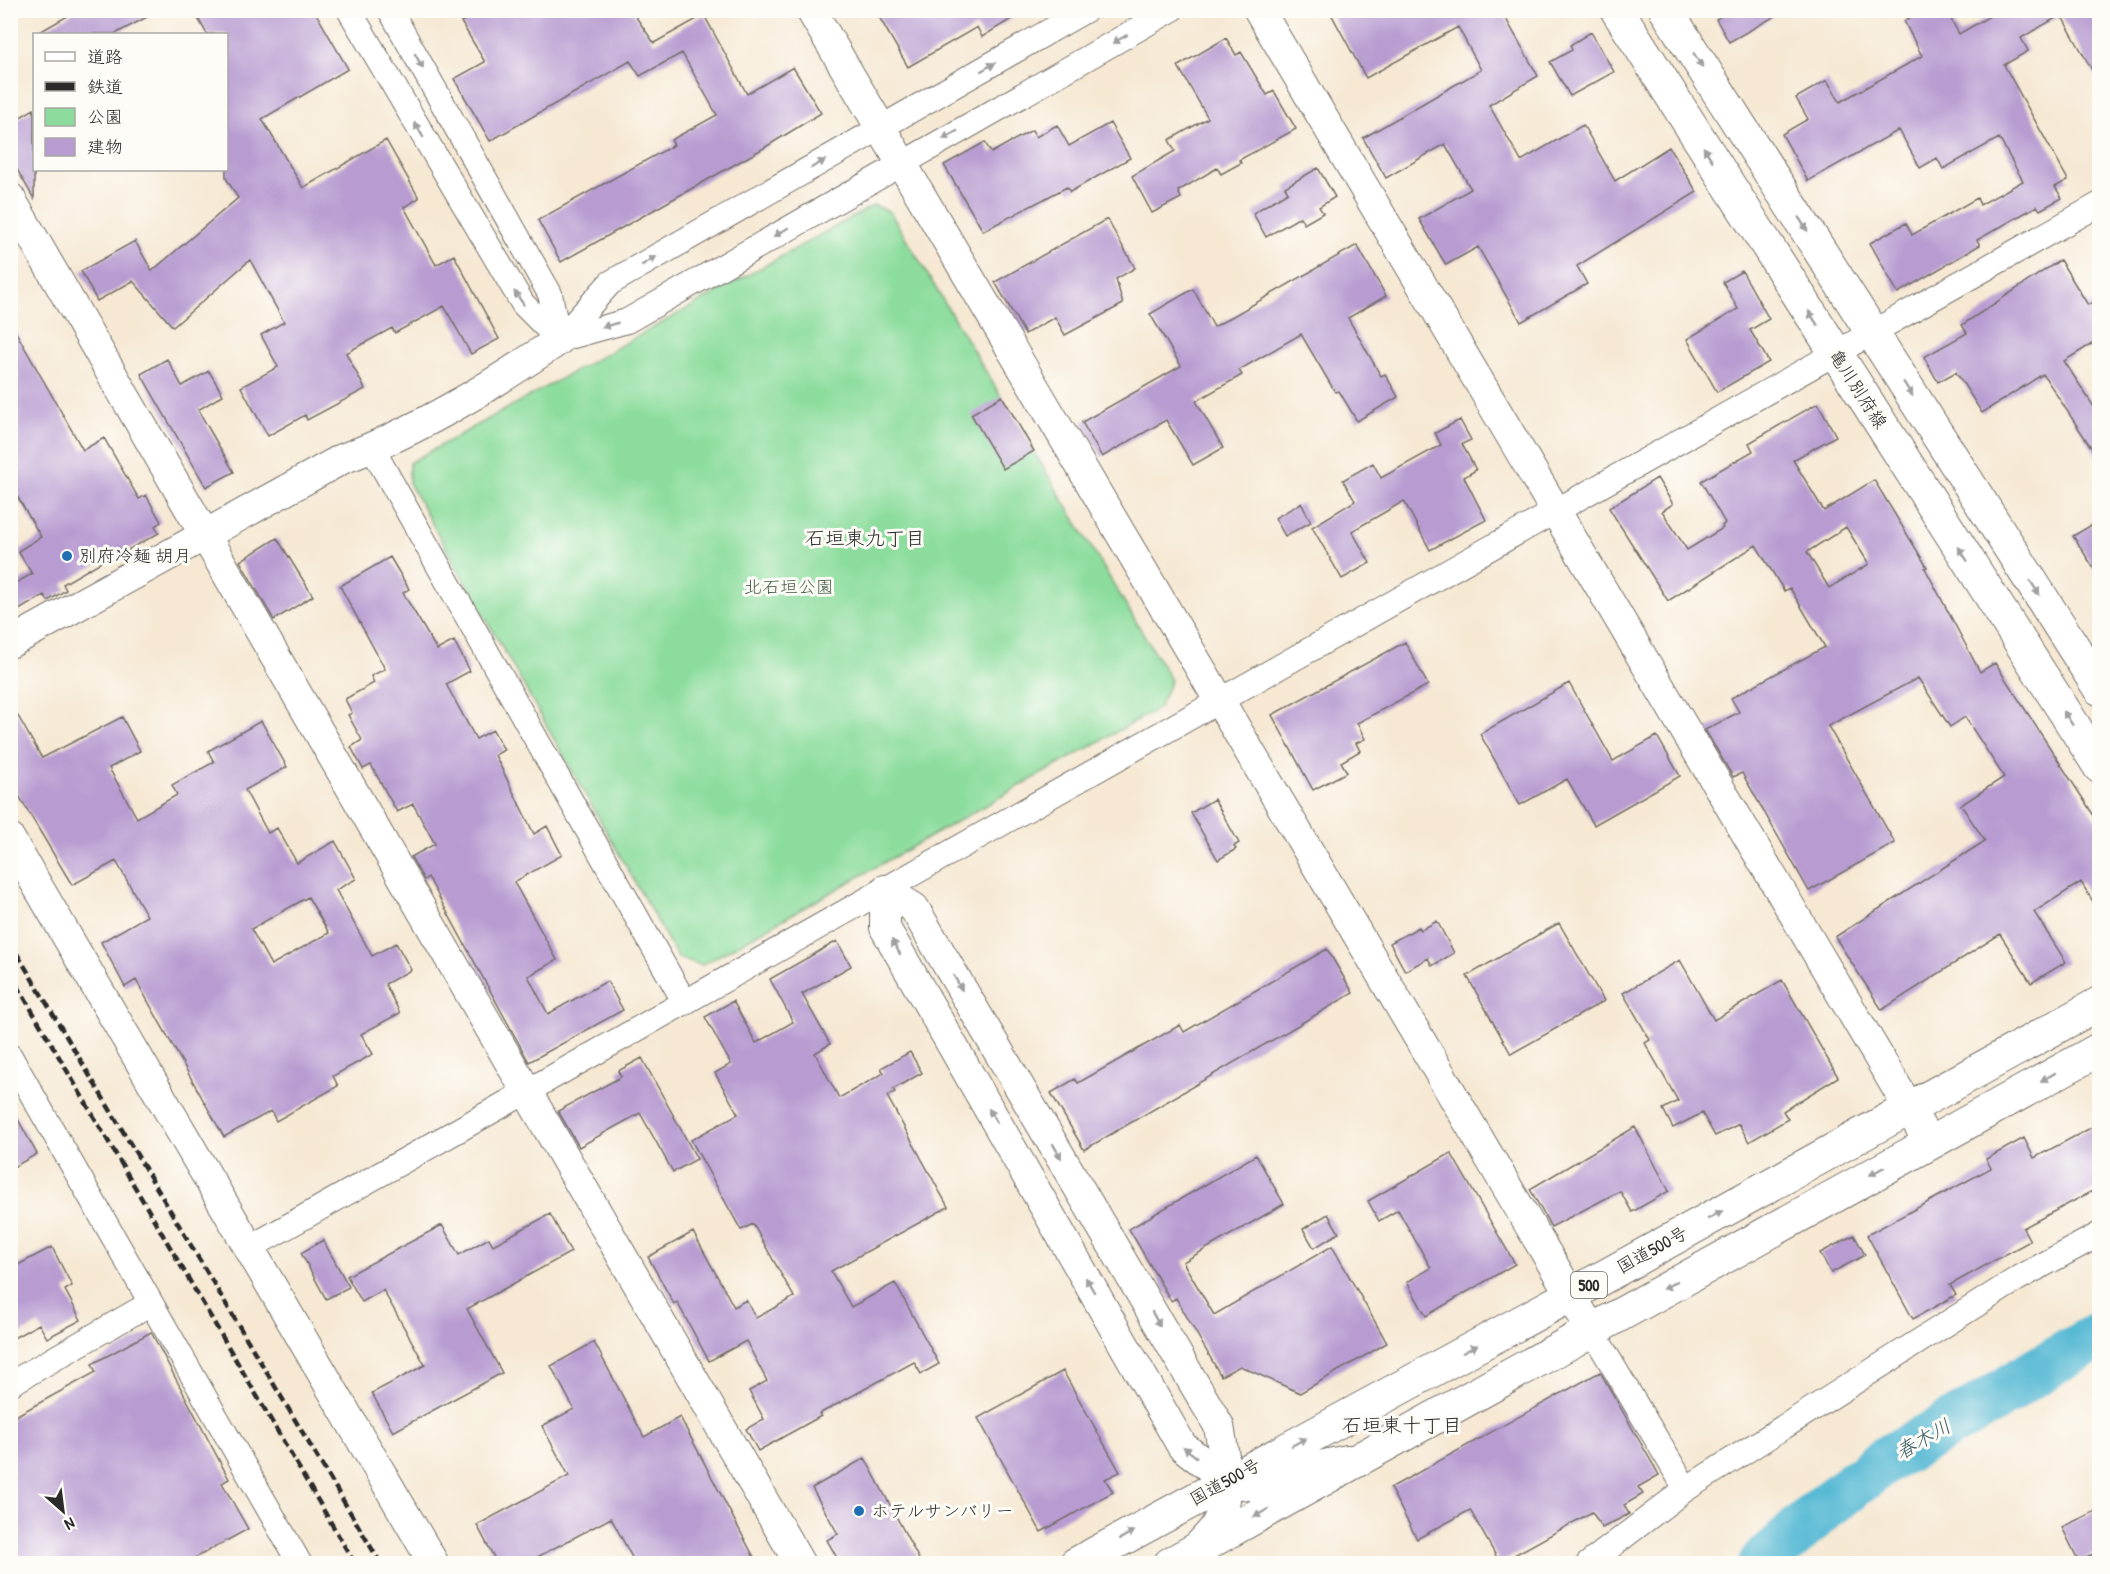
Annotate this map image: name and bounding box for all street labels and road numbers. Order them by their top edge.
street label: 亀川別府線 [1823,344,1893,433]
street label: 国道500号 [1612,1220,1692,1279]
road number: 500 [1571,1272,1607,1298]
street label: 国道500号 [1185,1452,1265,1511]

